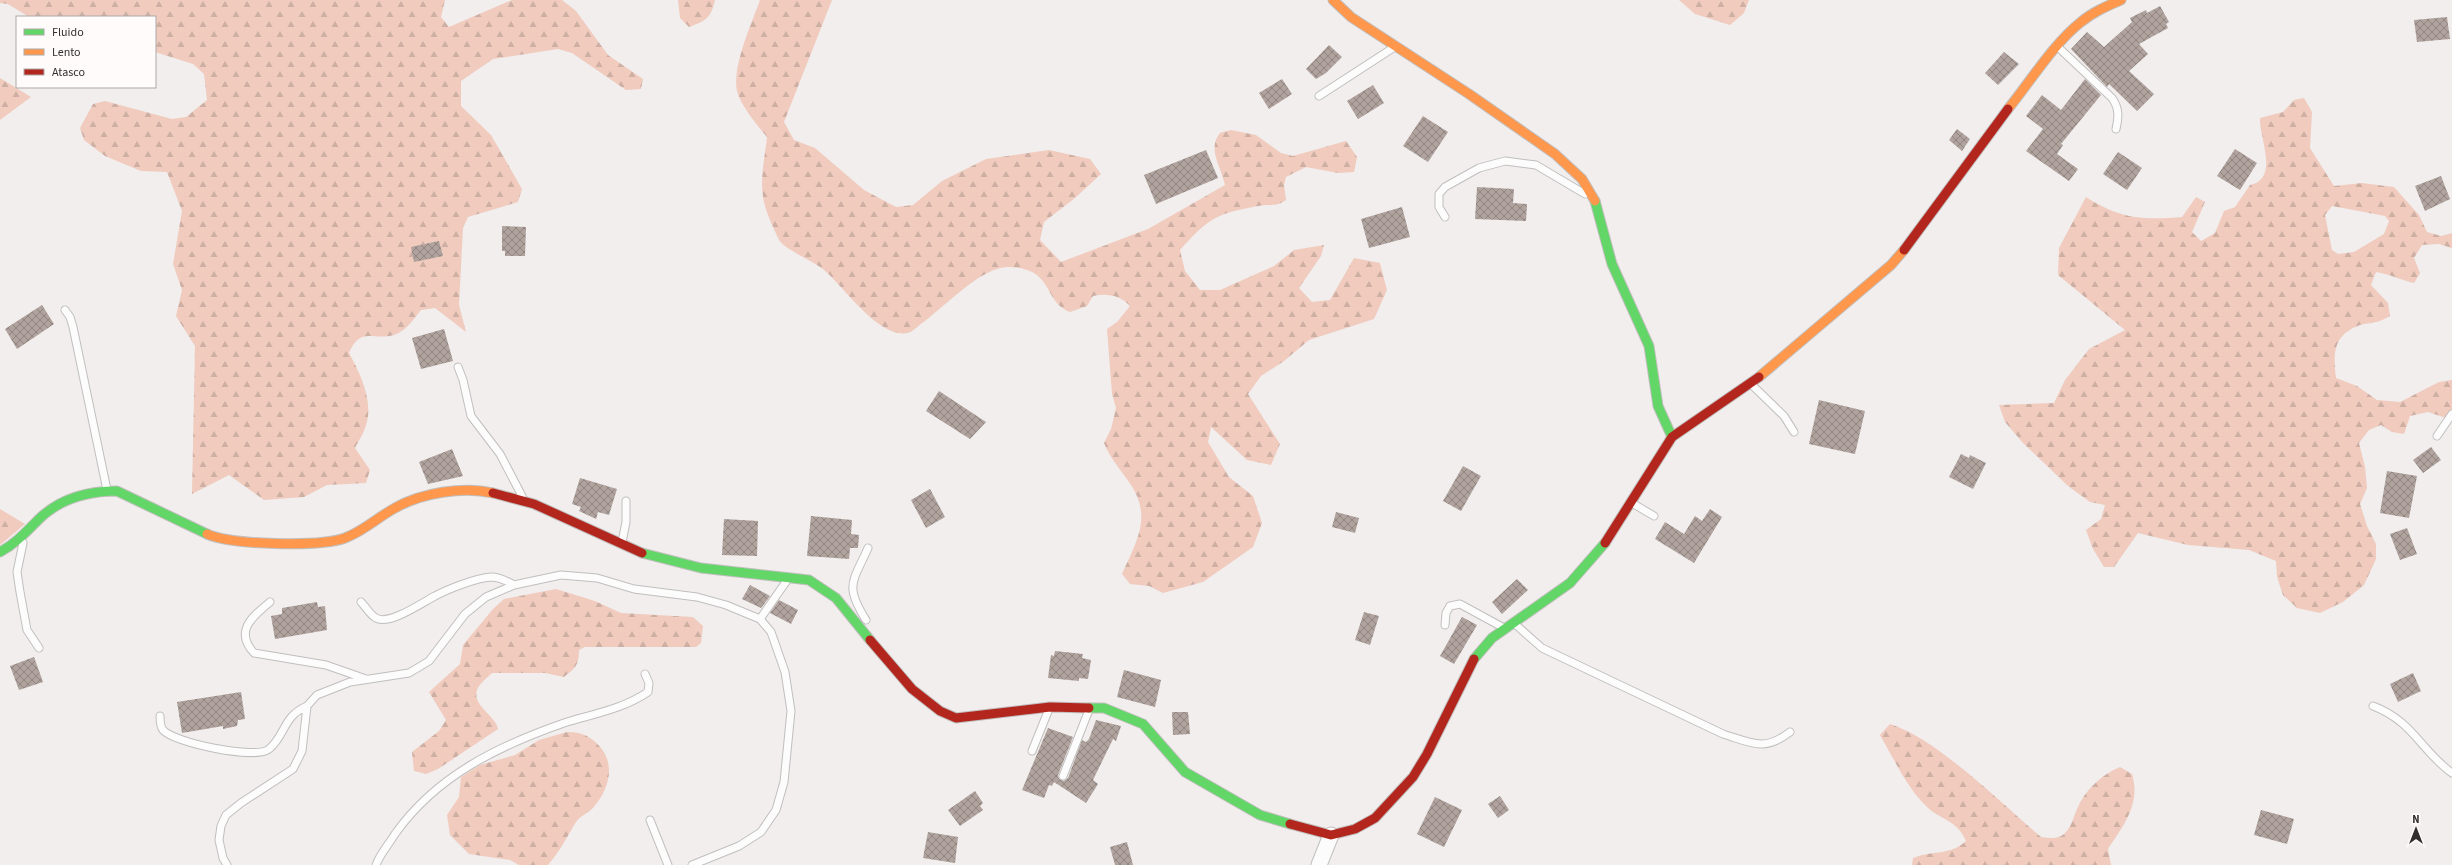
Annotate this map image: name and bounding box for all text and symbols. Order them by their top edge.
legend [16,16,156,88]
text: Fluido [52,24,84,41]
text: Lento [52,44,81,61]
text: Atasco [52,64,85,81]
north arrow [2396,809,2436,849]
text: N [2412,812,2420,827]

